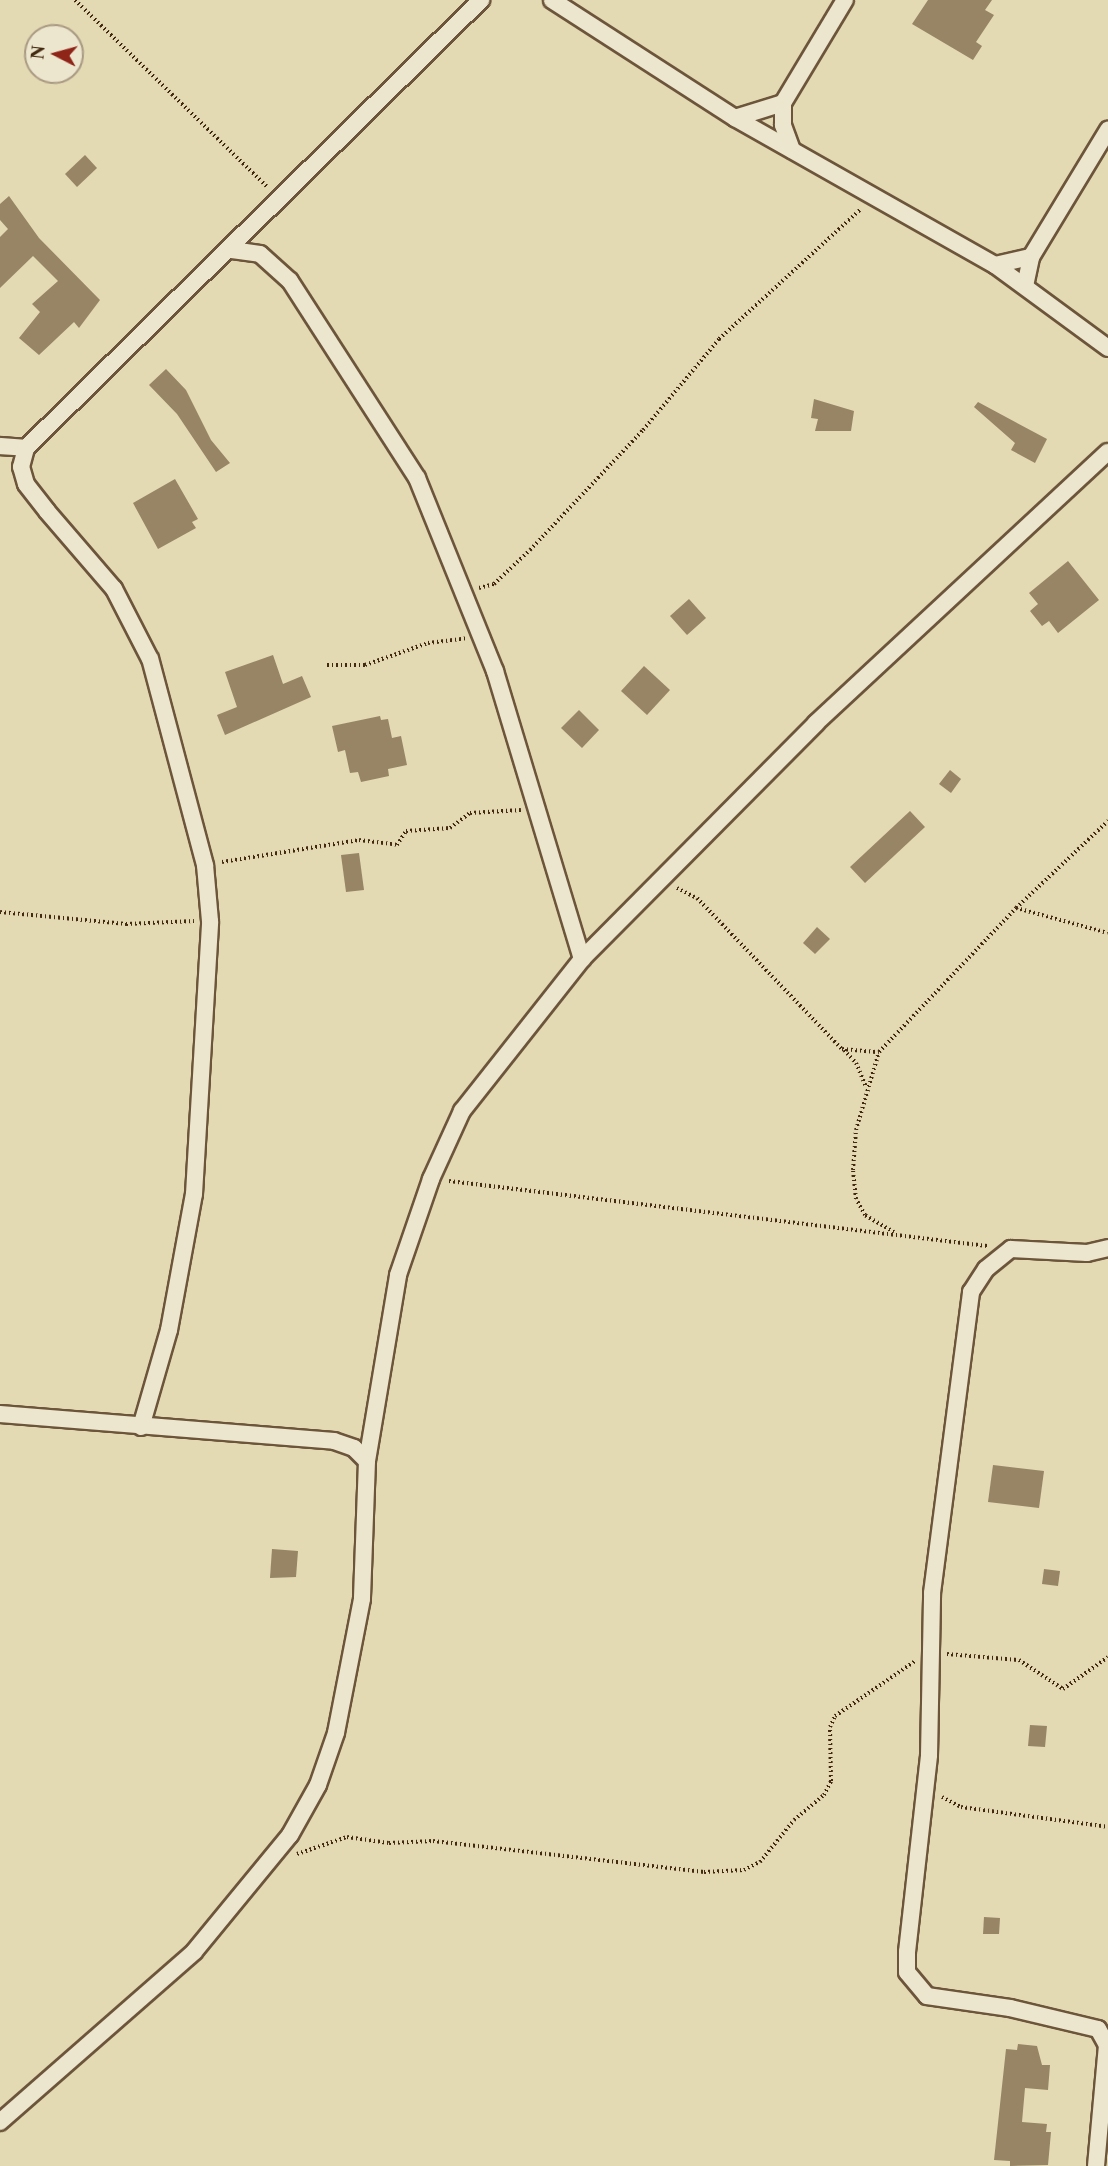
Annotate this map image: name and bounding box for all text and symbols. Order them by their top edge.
north arrow [24,24,84,84]
text: N [27,44,49,60]

